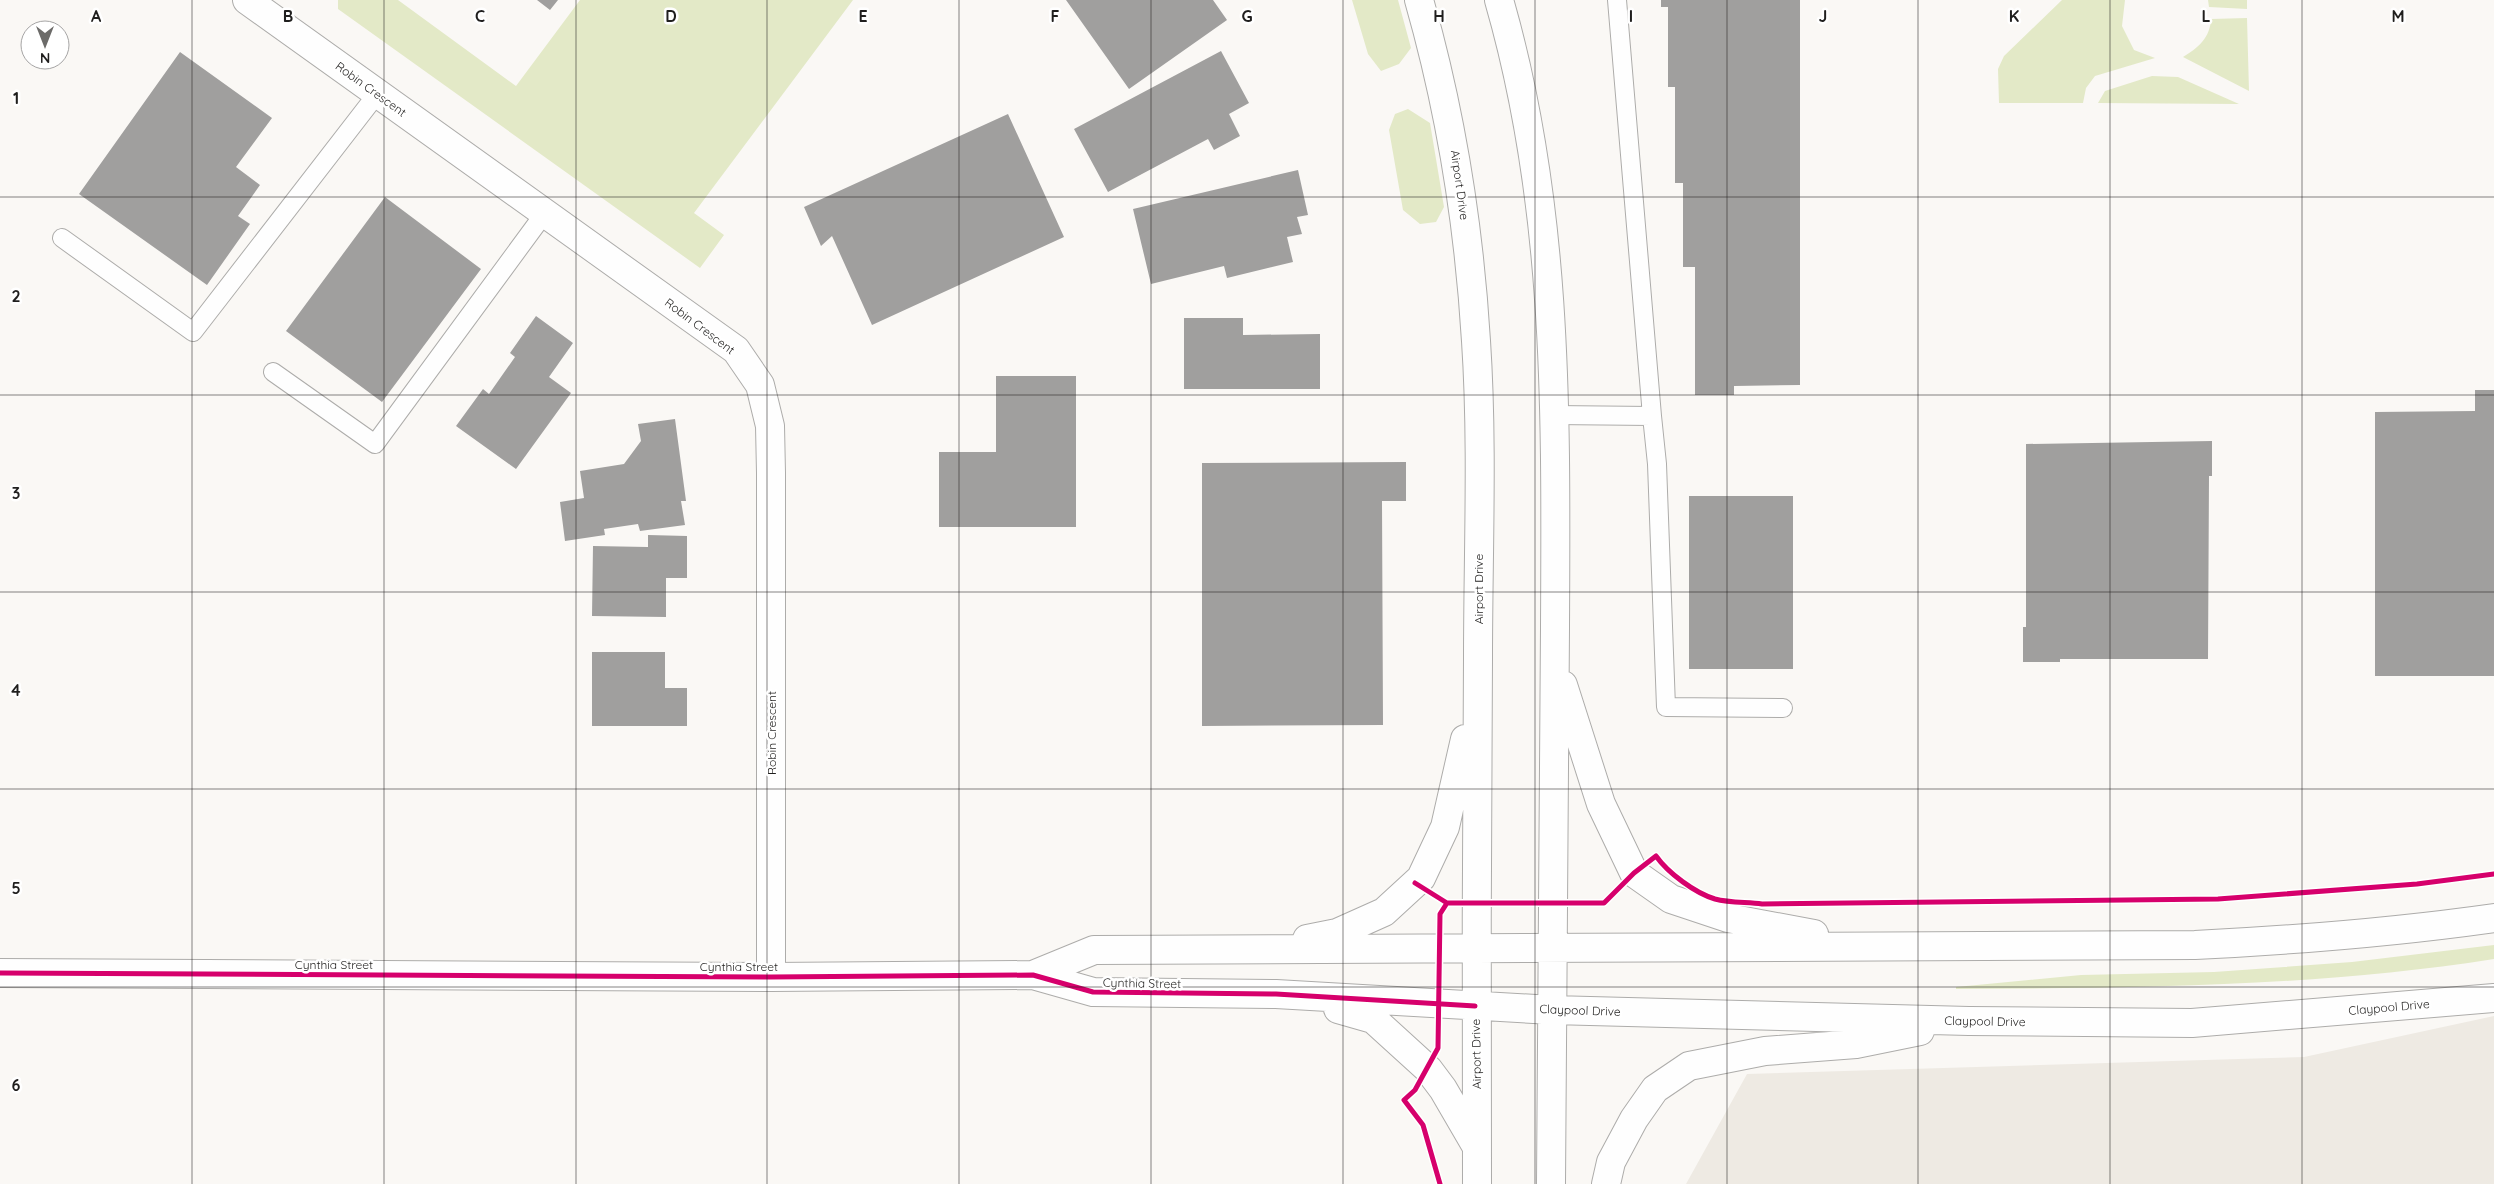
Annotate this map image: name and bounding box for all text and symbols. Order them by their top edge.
text: A [91,6,102,26]
text: B [283,6,293,26]
text: C [475,6,485,26]
text: D [665,6,677,26]
text: E [858,6,868,26]
text: F [1051,6,1060,26]
text: G [1241,6,1253,26]
text: H [1433,6,1445,26]
text: I [1629,6,1633,26]
text: J [1819,6,1827,26]
text: K [2009,6,2019,26]
text: L [2202,6,2211,26]
text: M [2391,6,2405,26]
north arrow [20,20,70,70]
text: N [40,49,50,67]
street label: Robin Crescent [333,58,409,120]
text: 1 [13,88,19,108]
street label: Airport Drive [1448,149,1472,221]
text: 2 [11,286,21,306]
street label: Robin Crescent [662,295,738,357]
text: 3 [12,483,20,503]
street label: Airport Drive [1471,554,1486,624]
text: 4 [11,680,21,700]
street label: Robin Crescent [764,691,779,775]
text: 5 [11,878,21,898]
street label: Cynthia Street [295,957,373,972]
street label: Cynthia Street [700,959,778,974]
street label: Cynthia Street [1103,975,1181,991]
street label: Claypool Drive [2348,996,2430,1018]
street label: Claypool Drive [1539,1001,1621,1019]
street label: Claypool Drive [1944,1013,2026,1029]
street label: Airport Drive [1468,1018,1484,1089]
text: 6 [12,1075,21,1095]

